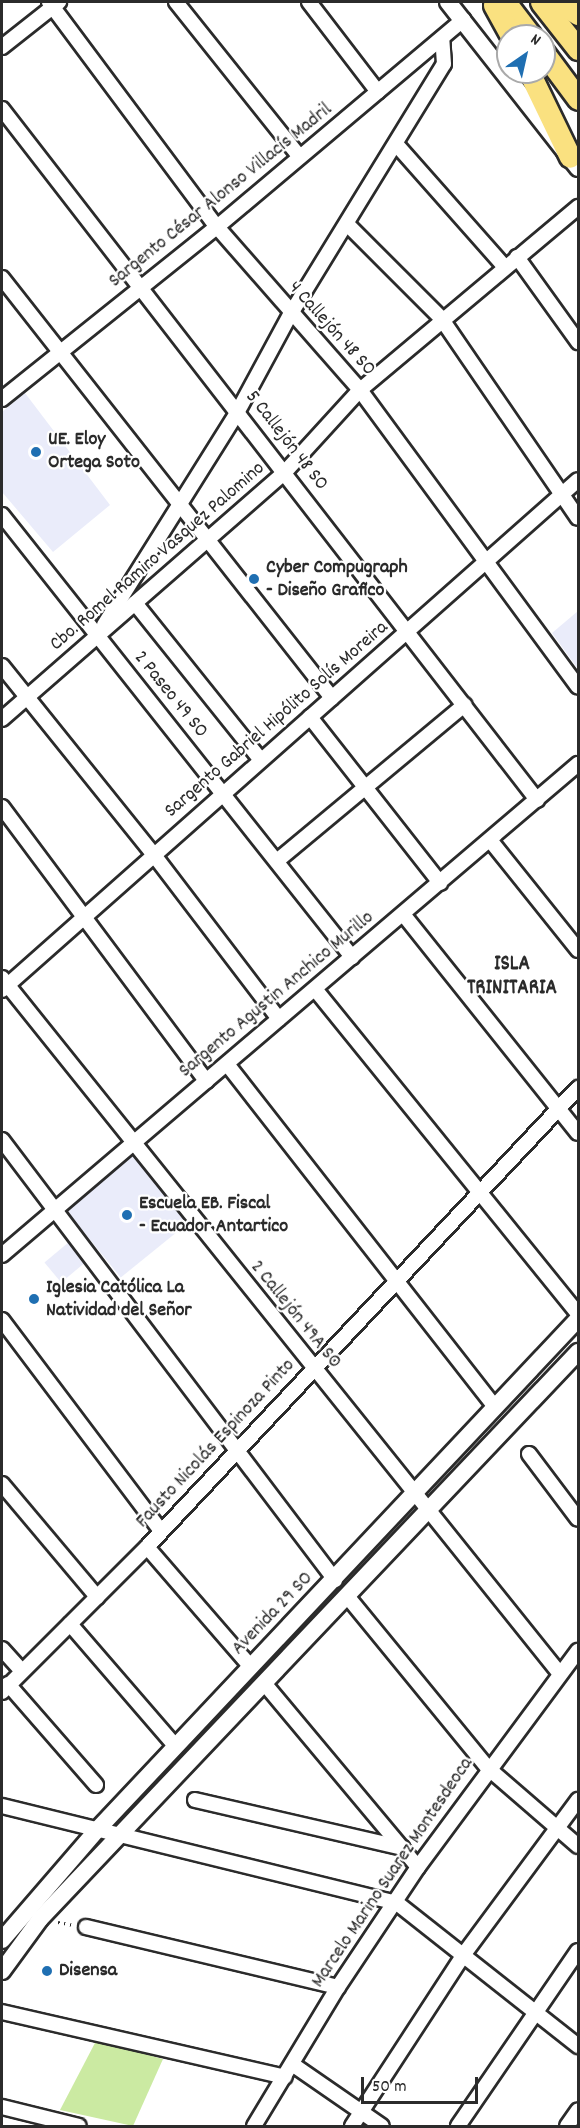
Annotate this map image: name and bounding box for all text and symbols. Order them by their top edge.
north arrow [496,24,556,84]
text: N [526,29,545,52]
street label: Sargento César Alonso Villacís Madril [104,98,338,294]
street label: 4 Callejón 48 SO [282,277,380,381]
street label: 5 Callejón 48 SO [239,386,333,496]
place label: UE. Eloy Ortega Soto [48,428,140,475]
marker: UE. Eloy Ortega Soto [29,445,43,459]
street label: Cbo. Romel Ramiro Vasquez Palomino [46,457,270,657]
place label: Cyber Compugraph - Diseño Grafico [266,556,408,603]
marker: Cyber Compugraph - Diseño Grafico [247,572,261,586]
street label: Sargento Gabriel Hipólito Solís Moreira [160,616,394,824]
street label: 2 Paseo 49 SO [128,647,212,743]
street label: Sargento Agustin Anchico Murillo [175,906,379,1084]
district label: ISLA TRINITARIA [467,952,557,1002]
place label: Escuela EB. Fiscal - Ecuador Antartico [139,1192,288,1239]
marker: Escuela EB. Fiscal - Ecuador Antartico [120,1208,134,1222]
street label: 2 Callejón 49A SO [244,1256,346,1374]
place label: Iglesia Católica La Natividad del Señor [46,1276,192,1323]
marker: Iglesia Católica La Natividad del Señor [27,1292,41,1306]
street label: Fausto Nicolás Espinoza Pinto [131,1354,301,1534]
street label: Avenida 29 SO [227,1567,319,1661]
street label: Marcelo Marino Suarez Montesdeoca [307,1753,479,1993]
place label: Disensa [59,1959,117,1983]
marker: Disensa [40,1964,54,1978]
scale bar [364,2065,481,2103]
text: 50 m [372,2075,407,2100]

